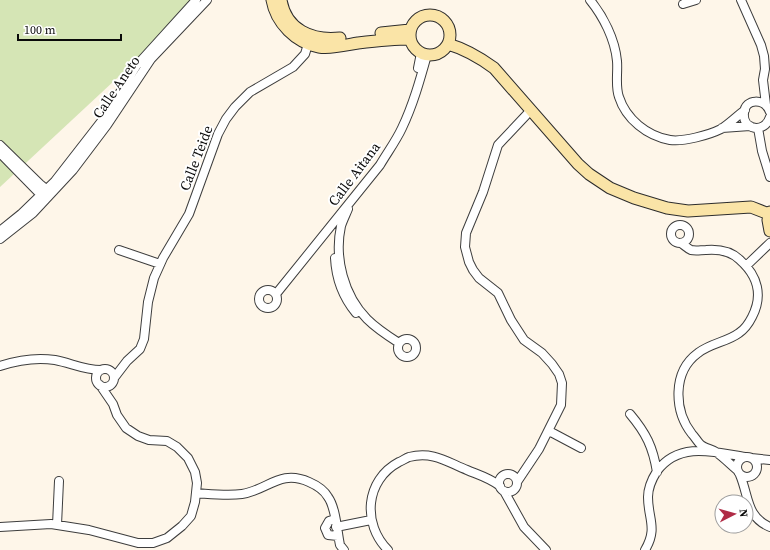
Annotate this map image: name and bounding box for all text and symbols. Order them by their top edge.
scale bar [18,16,121,42]
text: 100 m [24,22,56,38]
street label: Calle Aneto [88,51,145,122]
street label: Calle Teide [174,123,218,193]
street label: Calle Aitana [323,137,385,210]
north arrow [714,494,754,534]
text: N [736,508,751,518]

